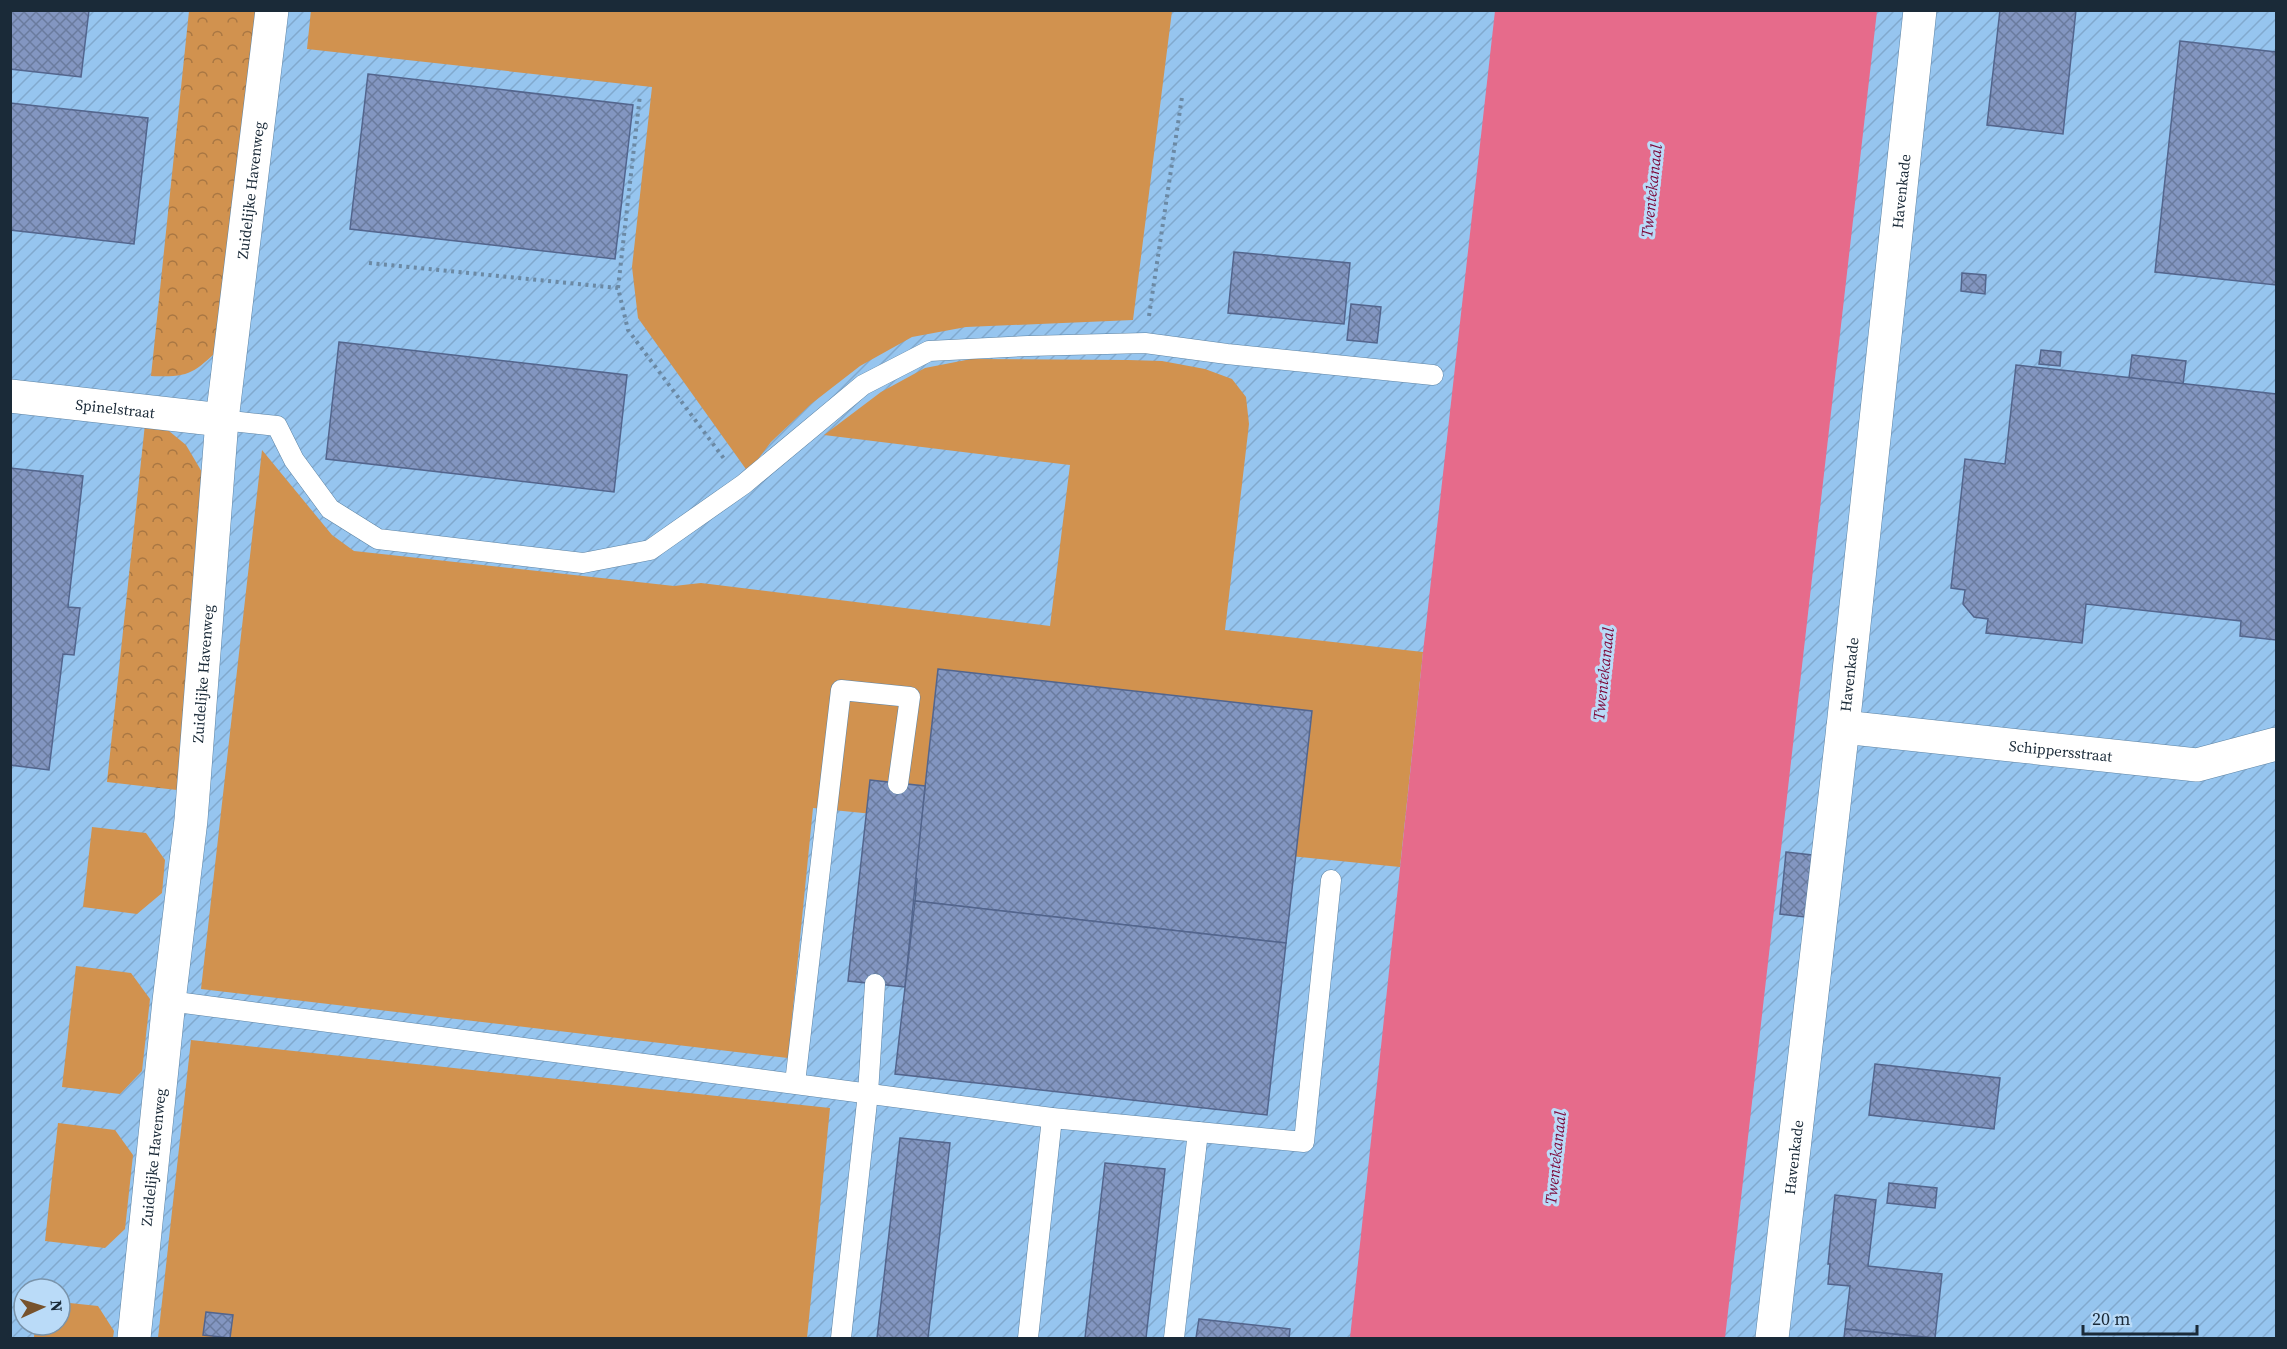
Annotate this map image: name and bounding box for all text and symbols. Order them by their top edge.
street label: Zuidelijke Havenweg [231,120,269,260]
water label: Twentekanaal [1635,143,1667,239]
street label: Havenkade [1886,152,1915,230]
street label: Spinelstraat [75,393,156,423]
street label: Zuidelijke Havenweg [187,603,218,744]
water label: Twentekanaal [1587,626,1619,722]
street label: Havenkade [1834,636,1863,713]
street label: Schippersstraat [2008,734,2114,766]
street label: Zuidelijke Havenweg [135,1087,170,1227]
water label: Twentekanaal [1539,1110,1571,1206]
street label: Havenkade [1778,1118,1808,1196]
north arrow [12,1277,72,1337]
scale bar [2083,1298,2197,1336]
text: N [46,1299,68,1313]
text: 20 m [2092,1306,2130,1331]

